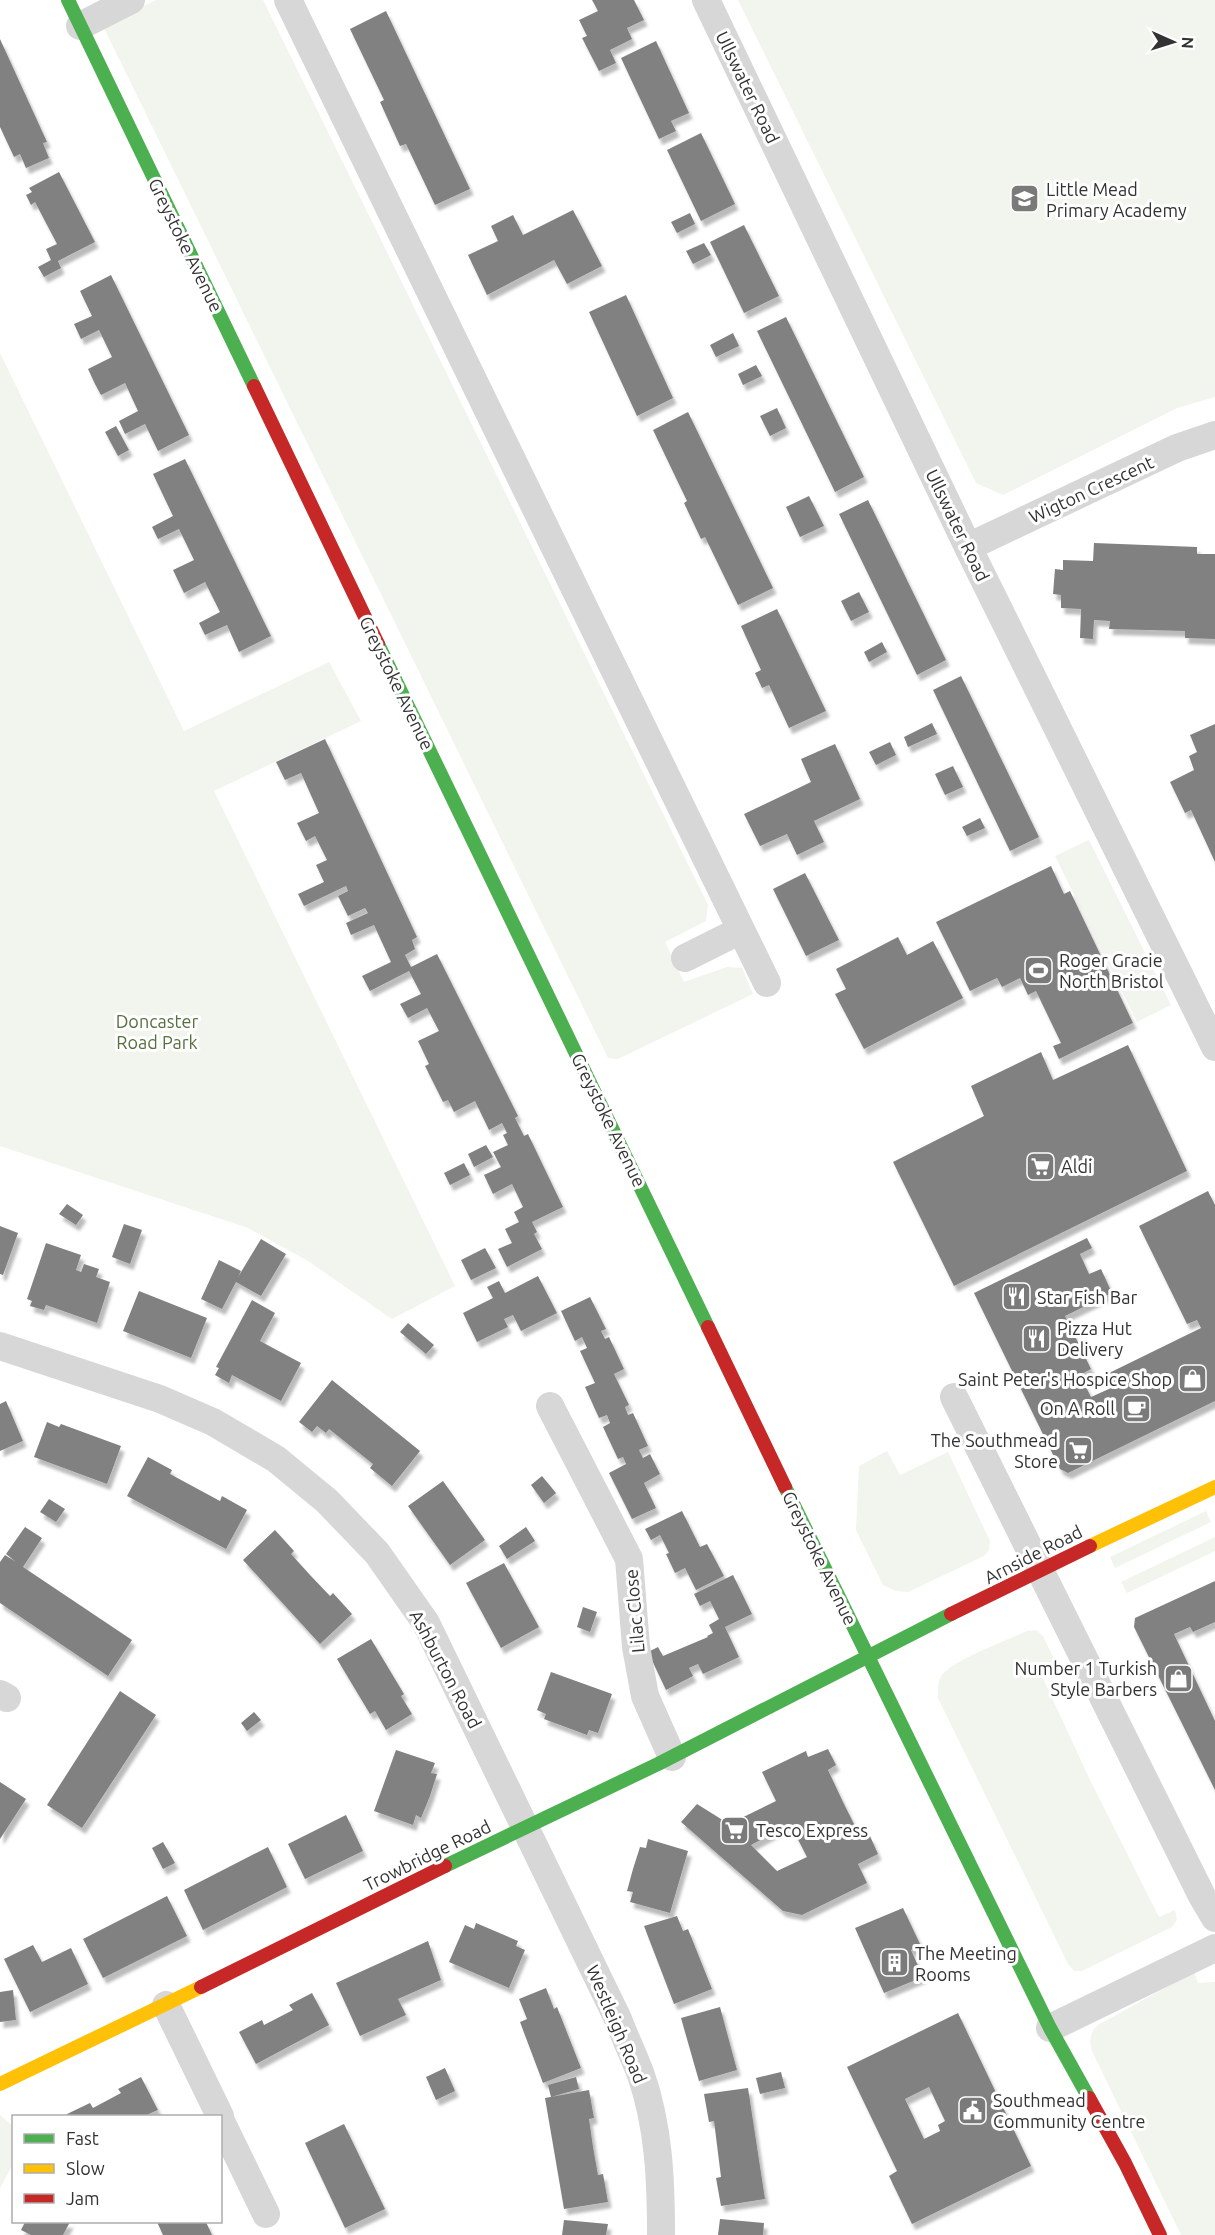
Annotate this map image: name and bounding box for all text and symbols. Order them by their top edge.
north arrow [1143,12,1203,72]
street label: Ullswater Road [712,28,784,146]
text: N [1179,36,1197,49]
street label: Greystoke Avenue [145,175,227,315]
place label: Little Mead Primary Academy [1046,179,1187,220]
school or university icon: Little Mead Primary Academy [1009,183,1041,215]
street label: Wigton Crescent [1026,451,1156,527]
street label: Ullswater Road [922,466,994,584]
street label: Greystoke Avenue [356,613,438,753]
place label: Roger Gracie North Bristol [1059,950,1164,991]
sports icon: Roger Gracie North Bristol [1022,954,1054,986]
park label: Doncaster Road Park [116,1011,199,1052]
street label: Greystoke Avenue [568,1050,650,1190]
supermarket icon: Aldi [1024,1150,1056,1182]
place label: Aldi [1061,1156,1092,1176]
restaurant icon: Star Fish Bar [1000,1281,1032,1313]
place label: Star Fish Bar [1037,1287,1137,1307]
place label: Pizza Hut Delivery [1057,1318,1132,1359]
restaurant icon: Pizza Hut Delivery [1020,1322,1052,1354]
shop icon: Saint Peter's Hospice Shop [1177,1363,1209,1395]
place label: Saint Peter's Hospice Shop [958,1369,1172,1389]
cafe icon: On A Roll [1120,1392,1152,1424]
place label: On A Roll [1040,1398,1115,1418]
place label: The Southmead Store [931,1430,1058,1471]
supermarket icon: The Southmead Store [1063,1434,1095,1466]
street label: Greystoke Avenue [779,1488,861,1628]
street label: Arnside Road [981,1521,1085,1587]
street label: Lilac Close [620,1568,648,1654]
street label: Ashburton Road [406,1606,486,1732]
place label: Number 1 Turkish Style Barbers [1014,1658,1157,1699]
shop icon: Number 1 Turkish Style Barbers [1162,1662,1194,1694]
supermarket icon: Tesco Express [719,1814,751,1846]
street label: Trowbridge Road [360,1816,494,1894]
place label: Tesco Express [756,1820,868,1840]
place label: The Meeting Rooms [915,1943,1017,1984]
building icon: The Meeting Rooms [878,1947,910,1979]
street label: Westleigh Road [583,1962,651,2086]
place label: Southmead Community Centre [993,2090,1145,2131]
public building icon: Southmead Community Centre [956,2094,988,2126]
legend [12,2115,222,2223]
text: Fast [66,2128,99,2148]
text: Slow [66,2158,105,2178]
text: Jam [66,2188,100,2208]

